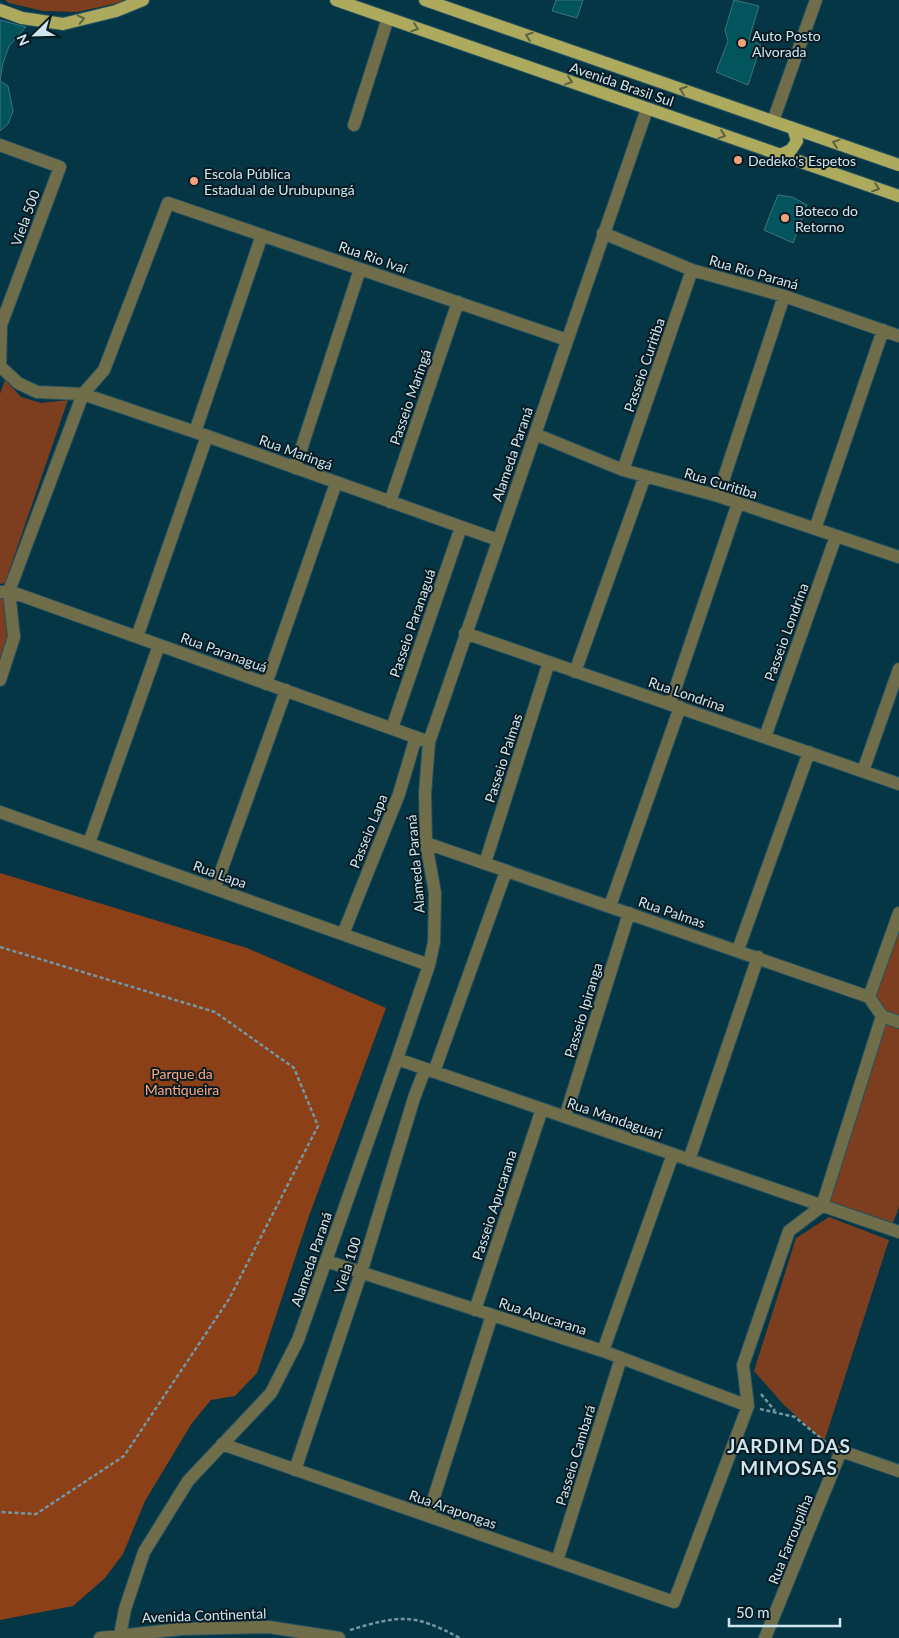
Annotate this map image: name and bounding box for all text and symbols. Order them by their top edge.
north arrow [10,10,60,60]
one-way arrow [77,14,86,25]
one-way arrow [411,22,419,32]
place label: Auto Posto Alvorada [752,27,821,60]
text: N [13,32,33,49]
one-way arrow [526,32,534,42]
marker: Auto Posto Alvorada [736,37,748,49]
street label: Avenida Brasil Sul [568,58,676,110]
one-way arrow [564,76,573,86]
one-way arrow [679,86,688,96]
one-way arrow [718,129,726,139]
one-way arrow [833,139,841,149]
place label: Dedeko's Espetos [748,152,856,169]
marker: Dedeko's Espetos [732,154,744,166]
place label: Escola Pública Estadual de Urubupungá [204,165,355,198]
marker: Escola Pública Estadual de Urubupungá [188,175,200,187]
one-way arrow [871,182,880,192]
street label: Viela 500 [7,188,43,248]
place label: Boteco do Retorno [795,202,858,235]
marker: Boteco do Retorno [779,212,791,224]
street label: Rua Rio Ivaí [336,237,410,277]
street label: Rua Rio Paraná [707,251,801,293]
street label: Passeio Curitiba [620,316,668,414]
street label: Passeio Maringá [386,347,434,447]
street label: Alameda Paraná [488,404,536,504]
street label: Rua Maringá [257,431,335,473]
street label: Rua Curitiba [682,464,760,502]
street label: Passeio Paranaguá [385,567,439,679]
street label: Passeio Londrina [760,581,812,683]
street label: Rua Paranaguá [178,628,270,676]
street label: Rua Londrina [646,673,728,715]
street label: Passeio Palmas [481,711,525,805]
street label: Passeio Lapa [345,791,391,871]
street label: Alameda Paraná [402,814,428,914]
street label: Rua Lapa [191,856,249,892]
street label: Rua Palmas [636,893,708,931]
street label: Passeio Ipiranga [560,960,606,1060]
park label: Parque da Mantiqueira [145,1065,219,1098]
street label: Rua Mandaguari [565,1094,665,1142]
street label: Passeio Apucarana [468,1148,520,1262]
street label: Alameda Paraná [287,1209,335,1309]
street label: Viela 100 [330,1235,364,1295]
street label: Rua Apucarana [497,1294,589,1338]
street label: Passeio Cambará [552,1403,598,1507]
district label: JARDIM DAS MIMOSAS [727,1434,851,1479]
street label: Rua Arapongas [407,1486,499,1532]
street label: Rua Farroupilha [764,1491,816,1587]
scale bar [729,1596,840,1628]
text: 50 m [736,1603,770,1621]
street label: Avenida Continental [141,1604,267,1626]

